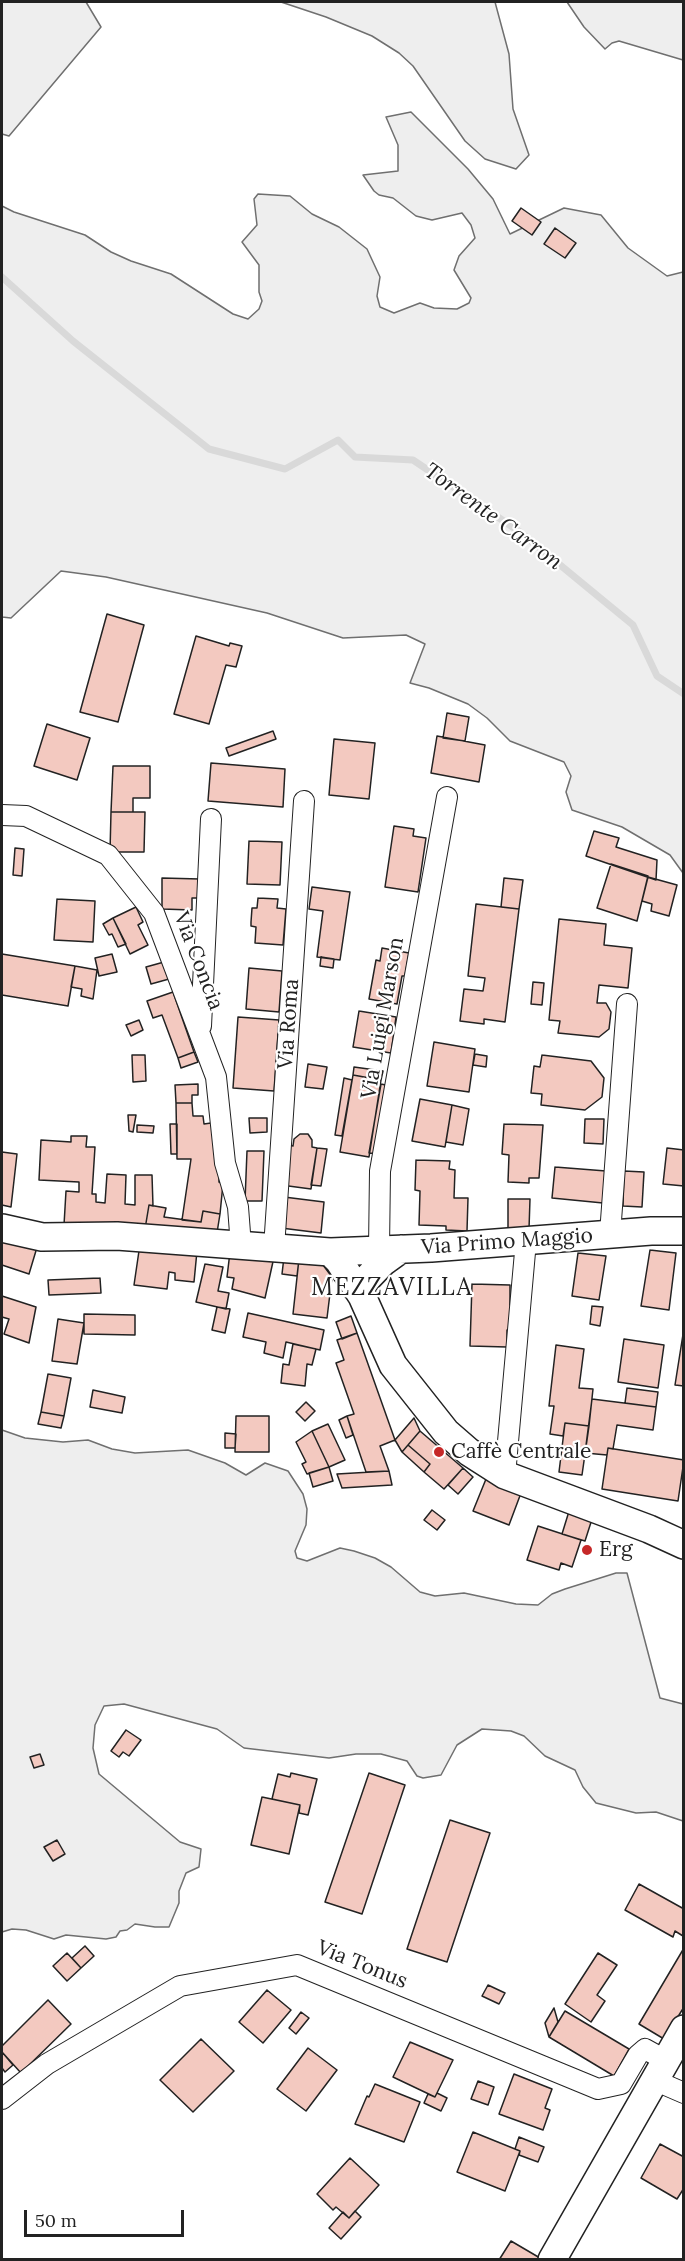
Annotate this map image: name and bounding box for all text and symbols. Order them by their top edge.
water label: Torrente Carron [419,458,567,576]
street label: Via Concia [168,908,228,1014]
street label: Via Luigi Marson [356,935,410,1101]
street label: Via Roma [273,978,305,1070]
street label: Via Primo Maggio [420,1223,594,1261]
district label: MEZZAVILLA [311,1274,473,1302]
place label: Caffè Centrale [451,1439,591,1465]
marker: Caffè Centrale [432,1445,446,1459]
place label: Erg [599,1537,633,1563]
marker: Erg [580,1543,594,1557]
street label: Via Tonus [313,1935,411,1995]
scale bar [27,2198,188,2236]
text: 50 m [35,2209,77,2232]

